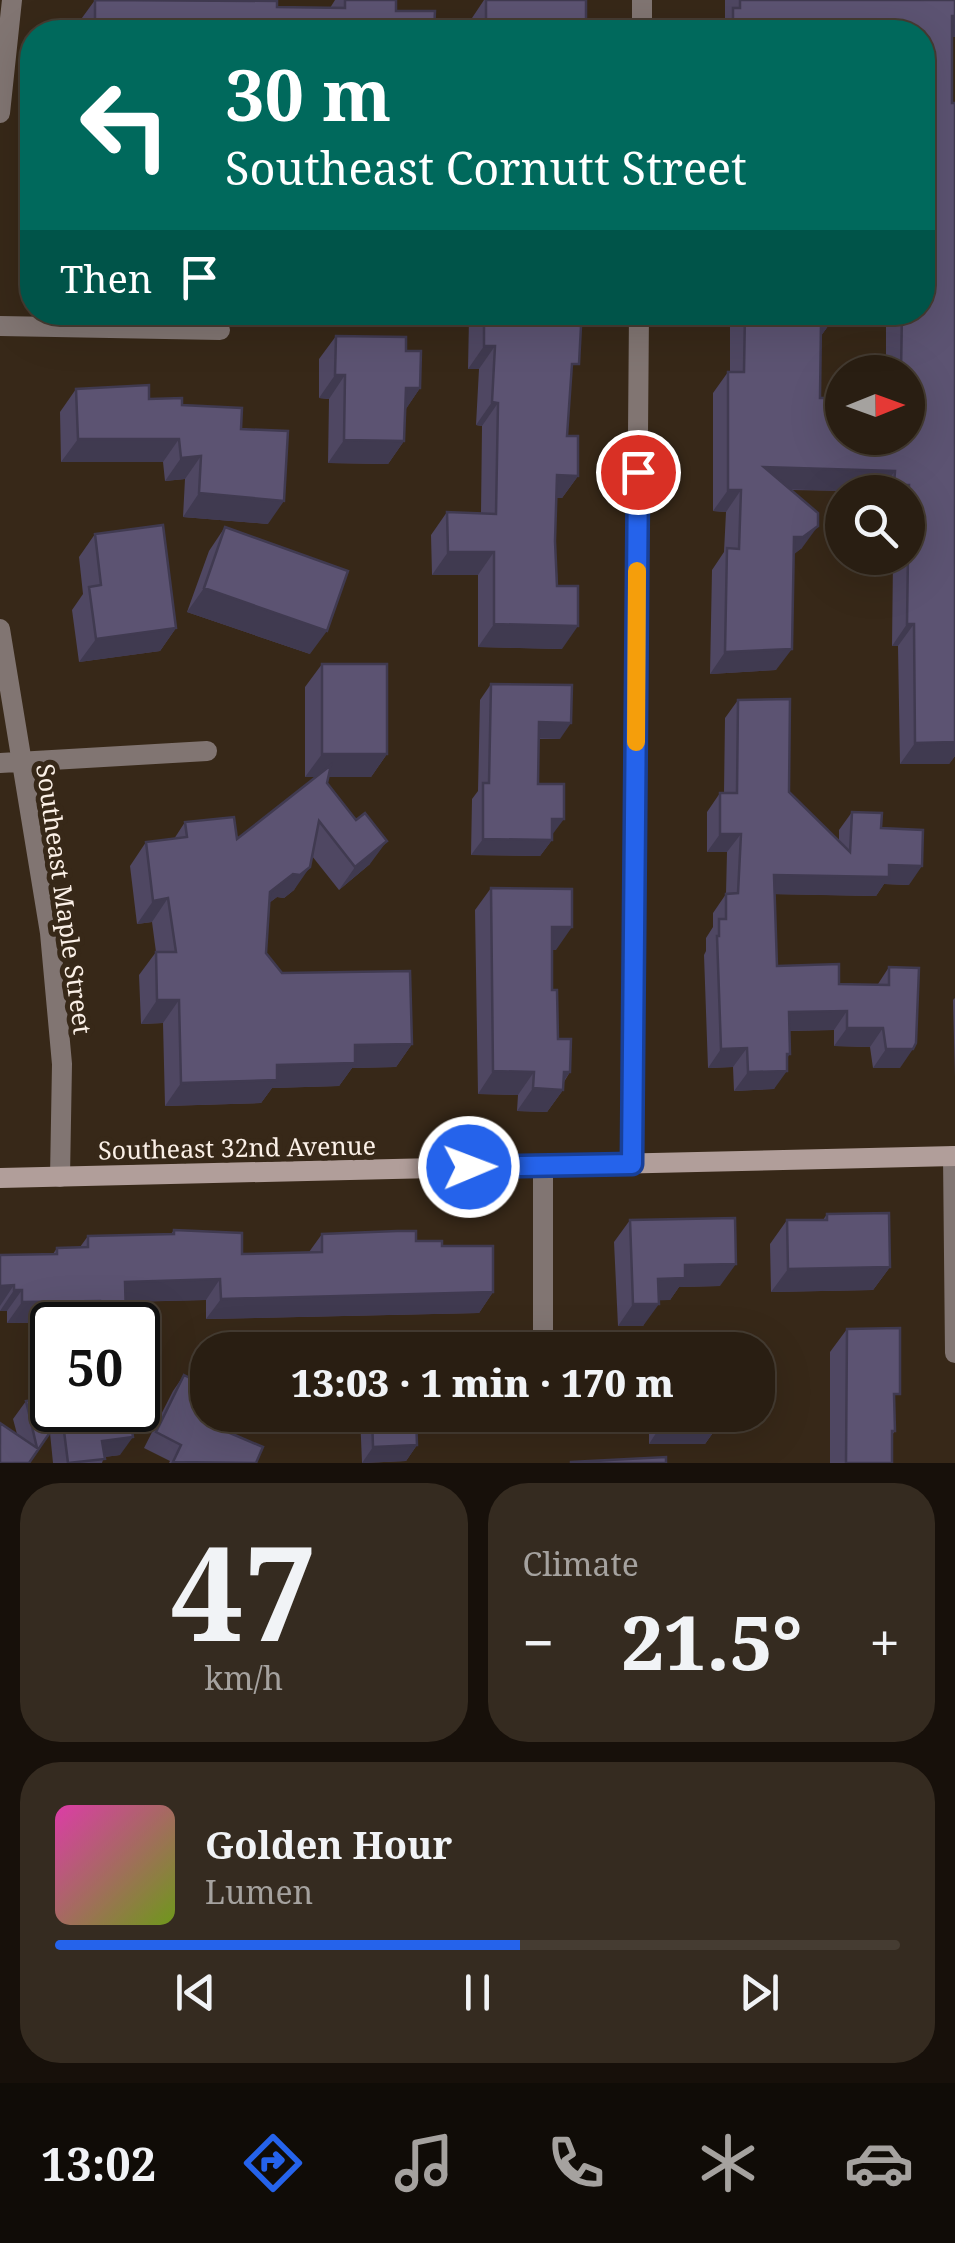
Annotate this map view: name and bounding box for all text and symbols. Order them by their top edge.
text: 30 m [225,46,391,142]
icon: left [60,60,190,190]
text: Southeast Cornutt Street [225,137,747,198]
icon: arrive [172,250,227,305]
text: Then [60,252,152,304]
north arrow [825,355,925,455]
map controls [825,355,925,575]
pin [596,430,681,515]
icon: arrive [611,445,666,500]
button: search [825,475,925,575]
street label: Southeast Maple Street [29,761,101,1037]
position arrow [417,1115,521,1219]
street label: Southeast 32nd Avenue [98,1128,376,1166]
speed limit sign: 50 [30,1302,160,1432]
text: 13:03 · 1 min · 170 m [291,1356,674,1408]
text: 47 [170,1502,317,1679]
text: Climate [523,1542,639,1585]
text: 21.5° [621,1590,802,1692]
text: − [523,1604,554,1679]
text: + [869,1604,900,1679]
text: km/h [205,1656,283,1699]
text: Golden Hour [205,1818,452,1870]
text: Lumen [205,1870,313,1913]
icon: previous [168,1965,223,2020]
icon: pause [450,1965,505,2020]
icon: next [732,1965,787,2020]
icon: directions [238,2128,308,2198]
icon: music [389,2128,459,2198]
icon: phone [541,2128,611,2198]
icon: climate [693,2128,763,2198]
icon: car [844,2128,914,2198]
text: 13:02 [41,2133,156,2194]

